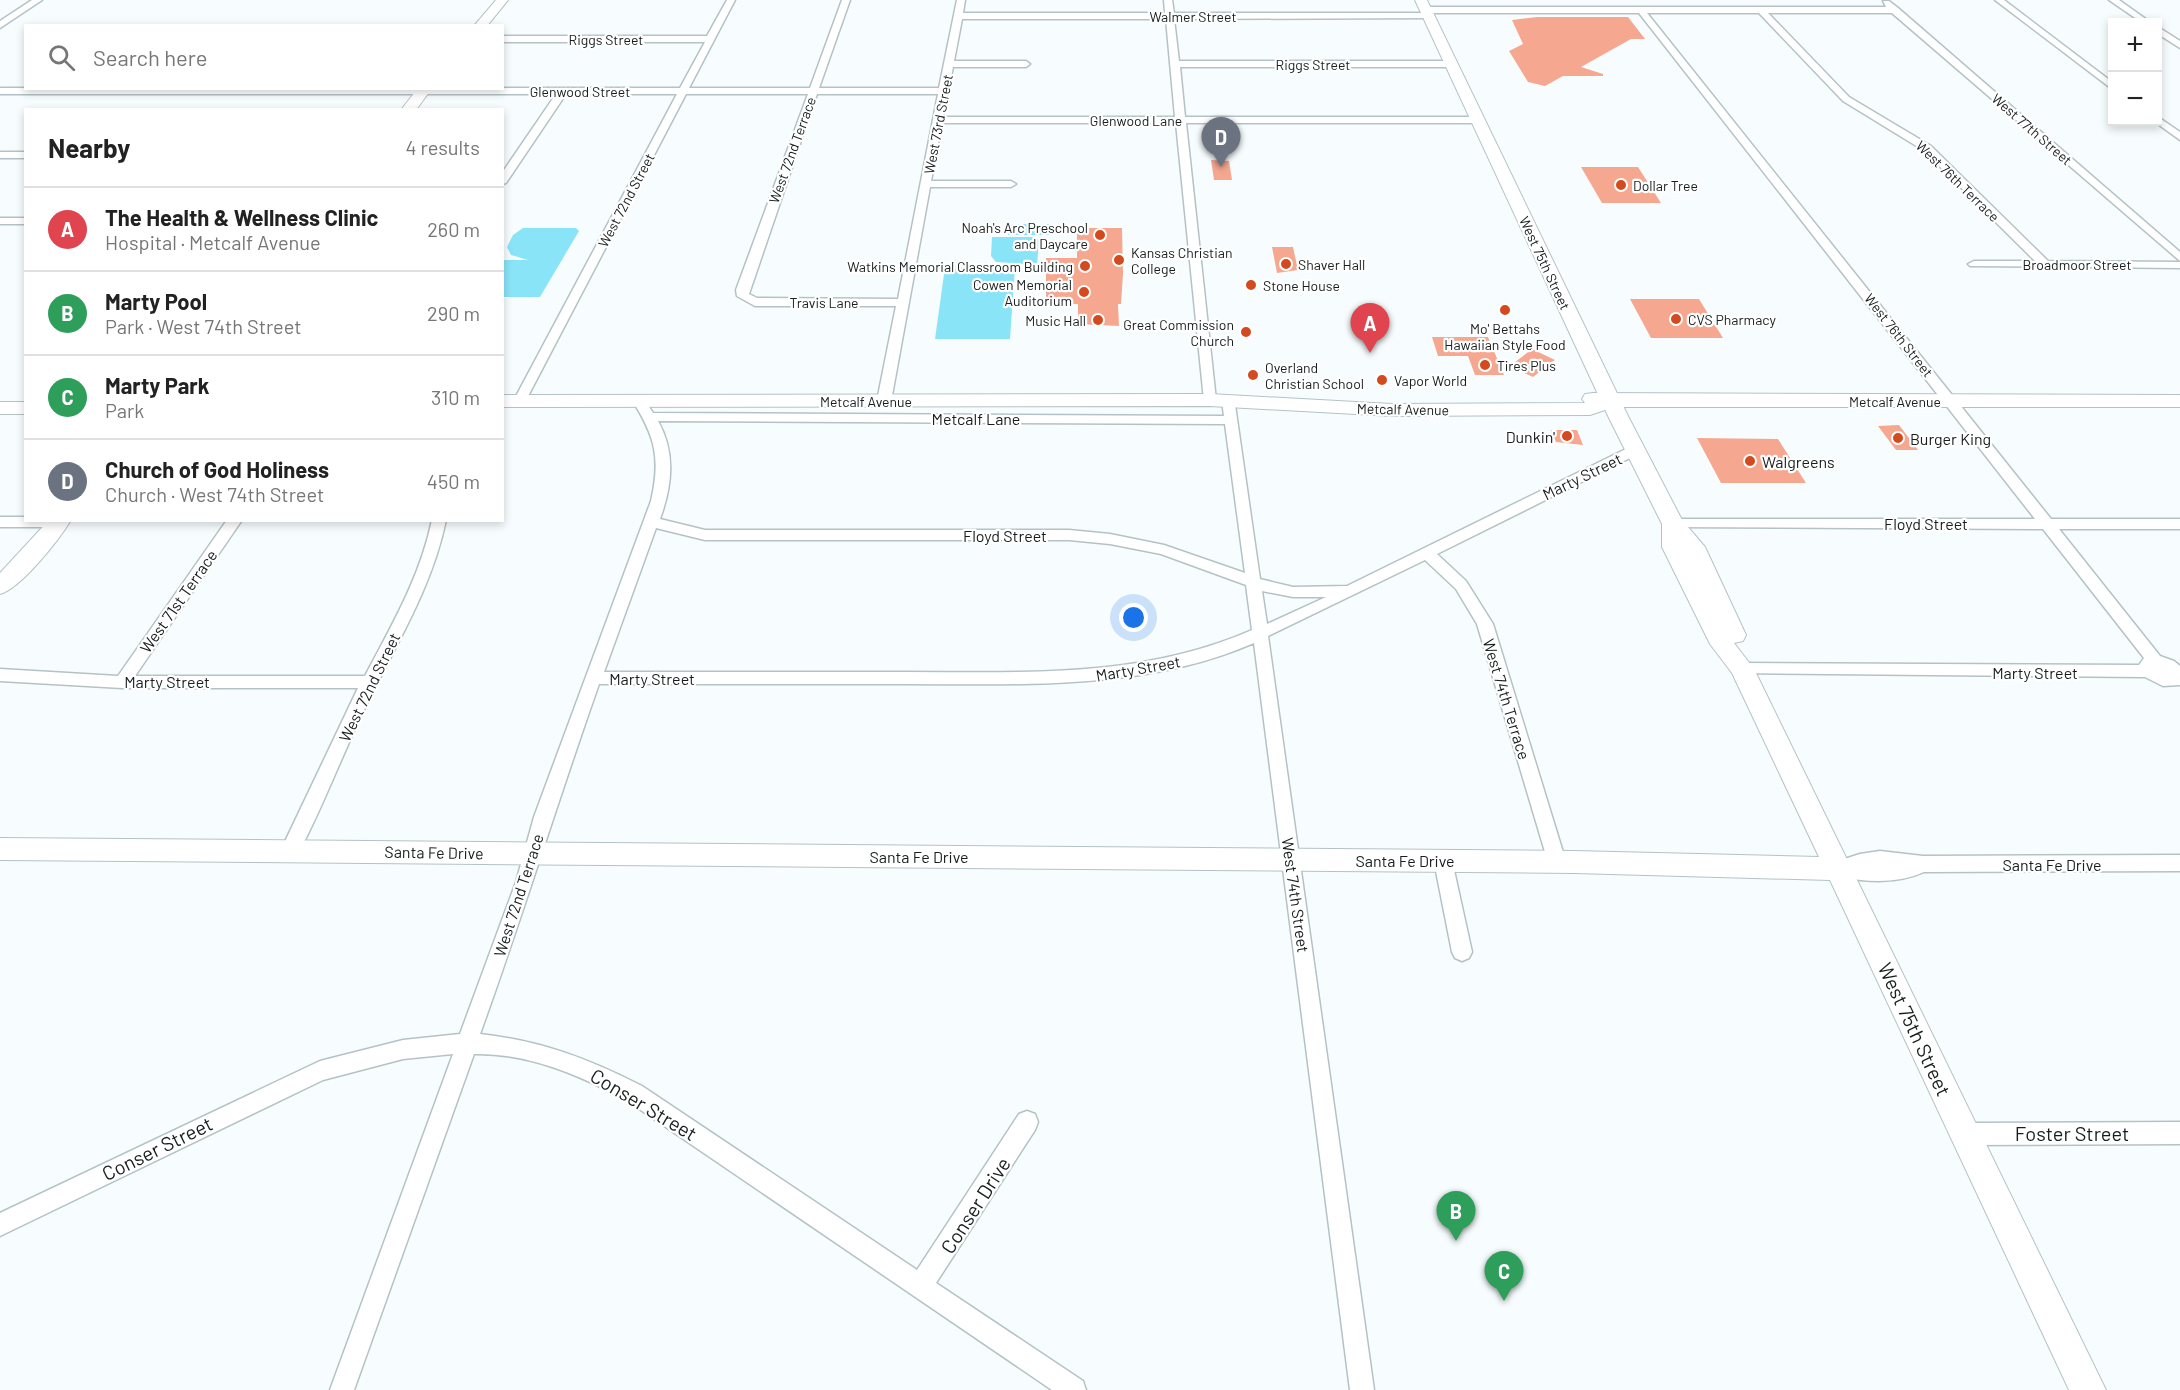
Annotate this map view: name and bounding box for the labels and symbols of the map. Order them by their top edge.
street label: Walmer Street [1149,8,1237,25]
street label: Riggs Street [569,31,643,48]
street label: Riggs Street [1276,56,1350,73]
street label: West 73rd Street [920,73,956,175]
street label: Glenwood Street [530,83,630,100]
street label: West 77th Street [1989,90,2075,168]
street label: West 72nd Terrace [765,94,819,206]
street label: Glenwood Lane [1090,112,1182,129]
pin: D [1202,118,1240,167]
street label: West 76th Terrace [1913,137,2003,225]
street label: West 72nd Street [594,150,658,250]
place label: Dollar Tree [1633,177,1698,194]
marker: Dollar Tree [1614,178,1628,192]
street label: West 75th Street [1516,214,1574,312]
place label: Noah's Arc Preschool and Daycare [961,219,1088,252]
marker: Noah's Arc Preschool and Daycare [1093,228,1107,242]
place label: Kansas Christian College [1131,244,1232,277]
marker: Kansas Christian College [1112,253,1126,267]
place label: Shaver Hall [1298,256,1365,273]
street label: Broadmoor Street [2022,256,2132,273]
marker: Shaver Hall [1279,257,1293,271]
place label: Watkins Memorial Classroom Building [847,258,1073,275]
marker: Watkins Memorial Classroom Building [1078,259,1092,273]
place label: Cowen Memorial Auditorium [973,276,1072,309]
place label: Stone House [1263,277,1340,294]
marker: Stone House [1244,278,1258,292]
marker: Cowen Memorial Auditorium [1077,285,1091,299]
street label: West 76th Street [1861,290,1937,380]
street label: Travis Lane [789,294,859,311]
marker: Mo' Bettahs Hawaiian Style Food [1498,303,1512,317]
pin: A [1350,304,1390,353]
place label: CVS Pharmacy [1688,311,1777,328]
place label: Music Hall [1025,312,1086,329]
marker: CVS Pharmacy [1669,312,1683,326]
marker: Music Hall [1091,313,1105,327]
place label: Great Commission Church [1123,316,1234,349]
place label: Mo' Bettahs Hawaiian Style Food [1444,320,1566,353]
marker: Great Commission Church [1239,325,1253,339]
place label: Tires Plus [1497,357,1556,374]
marker: Tires Plus [1478,358,1492,372]
place label: Overland Christian School [1265,359,1364,392]
marker: Overland Christian School [1246,368,1260,382]
place label: Vapor World [1394,372,1467,389]
marker: Vapor World [1375,373,1389,387]
street label: Metcalf Avenue [820,393,912,410]
street label: Metcalf Avenue [1849,393,1941,410]
street label: Metcalf Avenue [1357,400,1449,418]
street label: Metcalf Lane [932,409,1020,428]
place label: Dunkin' [1506,427,1555,446]
marker: Dunkin' [1560,429,1574,443]
place label: Burger King [1910,429,1991,448]
marker: Burger King [1891,431,1905,445]
street label: Marty Street [1539,449,1625,503]
place label: Walgreens [1762,452,1835,471]
marker: Walgreens [1743,454,1757,468]
street label: Floyd Street [1884,514,1968,533]
street label: Floyd Street [963,526,1047,545]
street label: West 71st Terrace [135,546,221,656]
your location [1119,603,1148,632]
street label: West 72nd Street [334,630,404,744]
street label: West 74th Terrace [1480,636,1534,762]
street label: Marty Street [1094,651,1182,685]
street label: Marty Street [1992,663,2078,682]
street label: Marty Street [609,669,695,688]
street label: Marty Street [124,672,210,691]
street label: West 72nd Terrace [489,831,547,959]
street label: West 74th Street [1279,836,1313,954]
street label: Santa Fe Drive [384,842,484,862]
street label: Santa Fe Drive [869,847,969,866]
street label: Santa Fe Drive [1355,851,1455,870]
street label: Santa Fe Drive [2002,855,2102,874]
street label: West 75th Street [1874,959,1956,1099]
street label: Conser Street [586,1063,702,1145]
street label: Conser Street [98,1111,216,1185]
street label: Foster Street [2015,1121,2129,1145]
street label: Conser Drive [935,1152,1015,1258]
pin: B [1436,1192,1476,1241]
pin: C [1484,1252,1524,1301]

